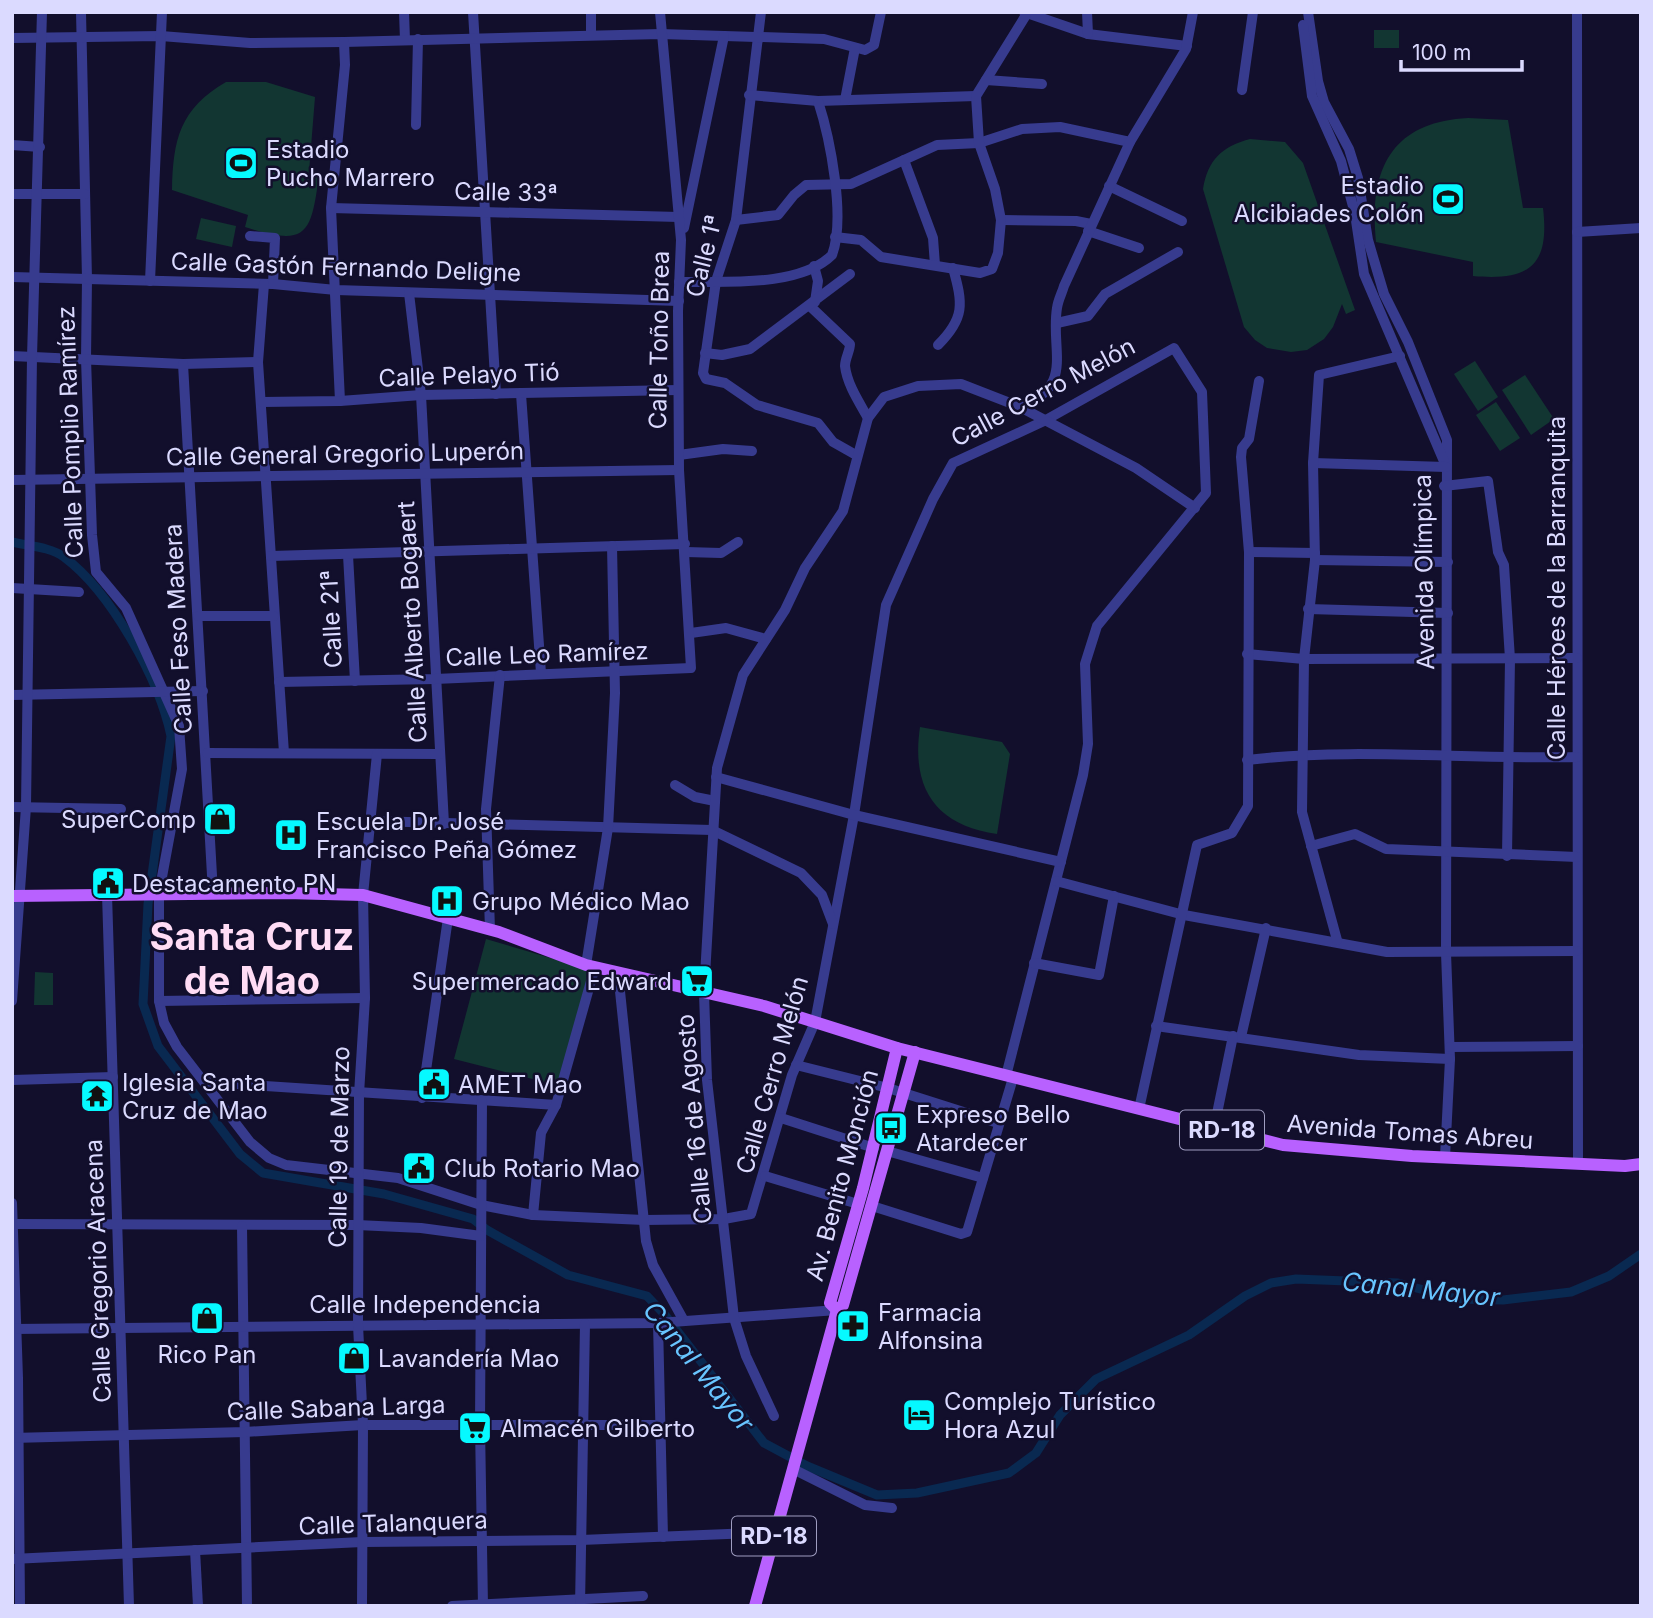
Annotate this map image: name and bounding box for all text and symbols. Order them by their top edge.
scale bar [1401,28,1522,72]
text: 100 m [1412,40,1471,65]
place label: Estadio Pucho Marrero [266,135,435,192]
sports icon: Estadio Pucho Marrero [222,144,260,182]
place label: Estadio Alcibiades Colón [1234,171,1424,228]
street label: Calle 33ª [454,177,558,207]
sports icon: Estadio Alcibiades Colón [1429,180,1467,218]
street label: Calle 1ª [680,212,728,300]
street label: Calle Gastón Fernando Deligne [170,246,522,288]
street label: Calle Toño Brea [643,250,675,430]
street label: Calle Pomplio Ramírez [51,305,89,559]
street label: Calle Cerro Melón [946,331,1140,453]
street label: Calle Pelayo Tió [378,357,560,393]
street label: Calle Héroes de la Barranquita [1542,416,1571,760]
street label: Calle General Gregorio Luperón [166,436,524,472]
street label: Avenida Olímpica [1408,474,1440,670]
street label: Calle Alberto Bogaert [391,500,433,744]
street label: Calle Feso Madera [158,523,198,735]
street label: Calle 21ª [314,569,348,669]
street label: Calle Leo Ramírez [445,636,649,672]
shop icon: SuperComp [201,800,239,838]
place label: SuperComp [61,805,196,834]
place label: Escuela Dr. José Francisco Peña Gómez [316,807,577,864]
hospital icon: Escuela Dr. José Francisco Peña Gómez [272,816,310,854]
public building icon: Destacamento PN [89,864,127,902]
place label: Destacamento PN [132,869,336,898]
hospital icon: Grupo Médico Mao [428,882,466,920]
place label: Grupo Médico Mao [472,887,690,916]
district label: Santa Cruz de Mao [150,913,354,1003]
supermarket icon: Supermercado Edward [678,962,716,1000]
place label: Supermercado Edward [412,967,672,996]
street label: Calle Cerro Melón [730,973,814,1177]
street label: Calle 16 de Agosto [670,1013,718,1225]
street label: Calle 19 de Marzo [323,1046,355,1248]
public building icon: AMET Mao [415,1065,453,1103]
street label: Av. Benito Monción [800,1066,884,1284]
place label: Iglesia Santa Cruz de Mao [122,1068,268,1125]
place label: AMET Mao [458,1070,582,1099]
temple icon: Iglesia Santa Cruz de Mao [78,1077,116,1115]
place label: Expreso Bello Atardecer [916,1100,1070,1157]
bus stop icon: Expreso Bello Atardecer [872,1109,910,1147]
street label: Avenida Tomas Abreu [1286,1109,1534,1155]
road number: RD-18 [1180,1110,1264,1149]
street label: Calle Gregorio Aracena [79,1139,117,1403]
public building icon: Club Rotario Mao [400,1149,438,1187]
place label: Club Rotario Mao [444,1154,640,1183]
water label: Canal Mayor [1341,1265,1503,1313]
street label: Calle Independencia [309,1290,541,1319]
water label: Canal Mayor [637,1295,762,1438]
place label: Farmacia Alfonsina [878,1298,983,1355]
shop icon: Rico Pan [188,1299,226,1337]
pharmacy icon: Farmacia Alfonsina [834,1307,872,1345]
shop icon: Lavandería Mao [335,1339,373,1377]
place label: Rico Pan [157,1340,257,1369]
place label: Lavandería Mao [378,1344,559,1373]
place label: Complejo Turístico Hora Azul [944,1387,1156,1444]
street label: Calle Sabana Larga [226,1390,446,1426]
hotel icon: Complejo Turístico Hora Azul [900,1396,938,1434]
supermarket icon: Almacén Gilberto [456,1409,494,1447]
place label: Almacén Gilberto [500,1414,695,1443]
street label: Calle Talanquera [298,1505,488,1541]
road number: RD-18 [732,1516,816,1555]

